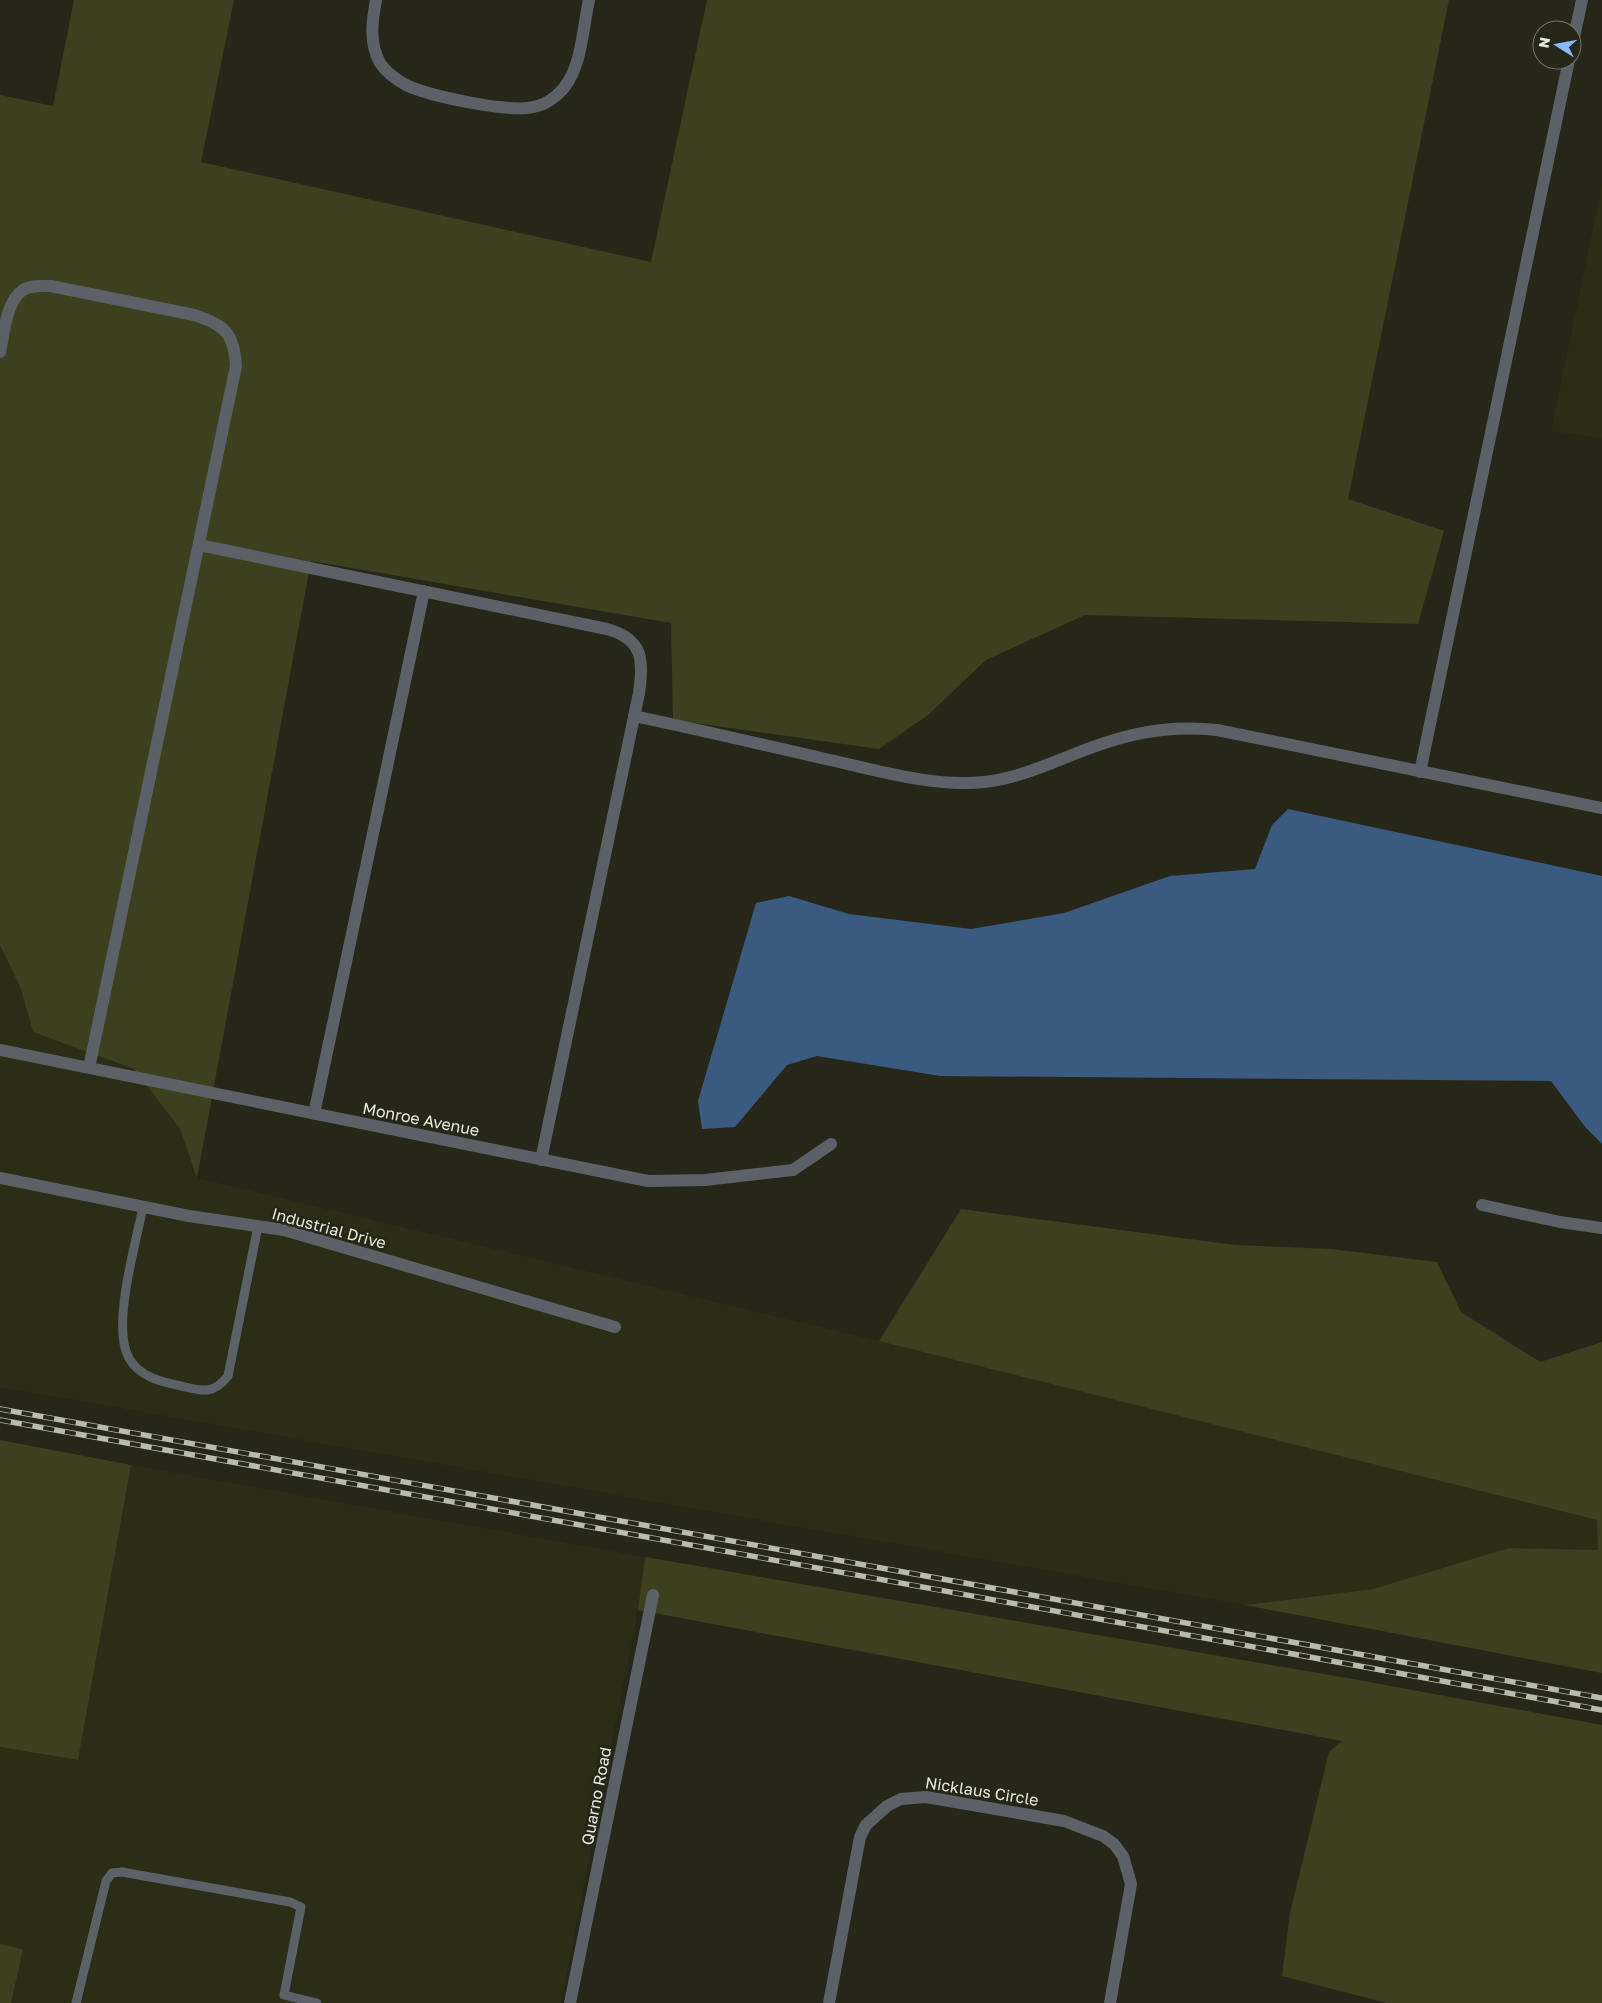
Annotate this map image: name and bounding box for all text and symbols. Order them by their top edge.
north arrow [1532,20,1582,70]
text: N [1534,36,1553,49]
street label: Monroe Avenue [361,1098,481,1140]
street label: Industrial Drive [270,1203,388,1253]
street label: Quarno Road [577,1745,615,1847]
street label: Nicklaus Circle [924,1772,1040,1810]

